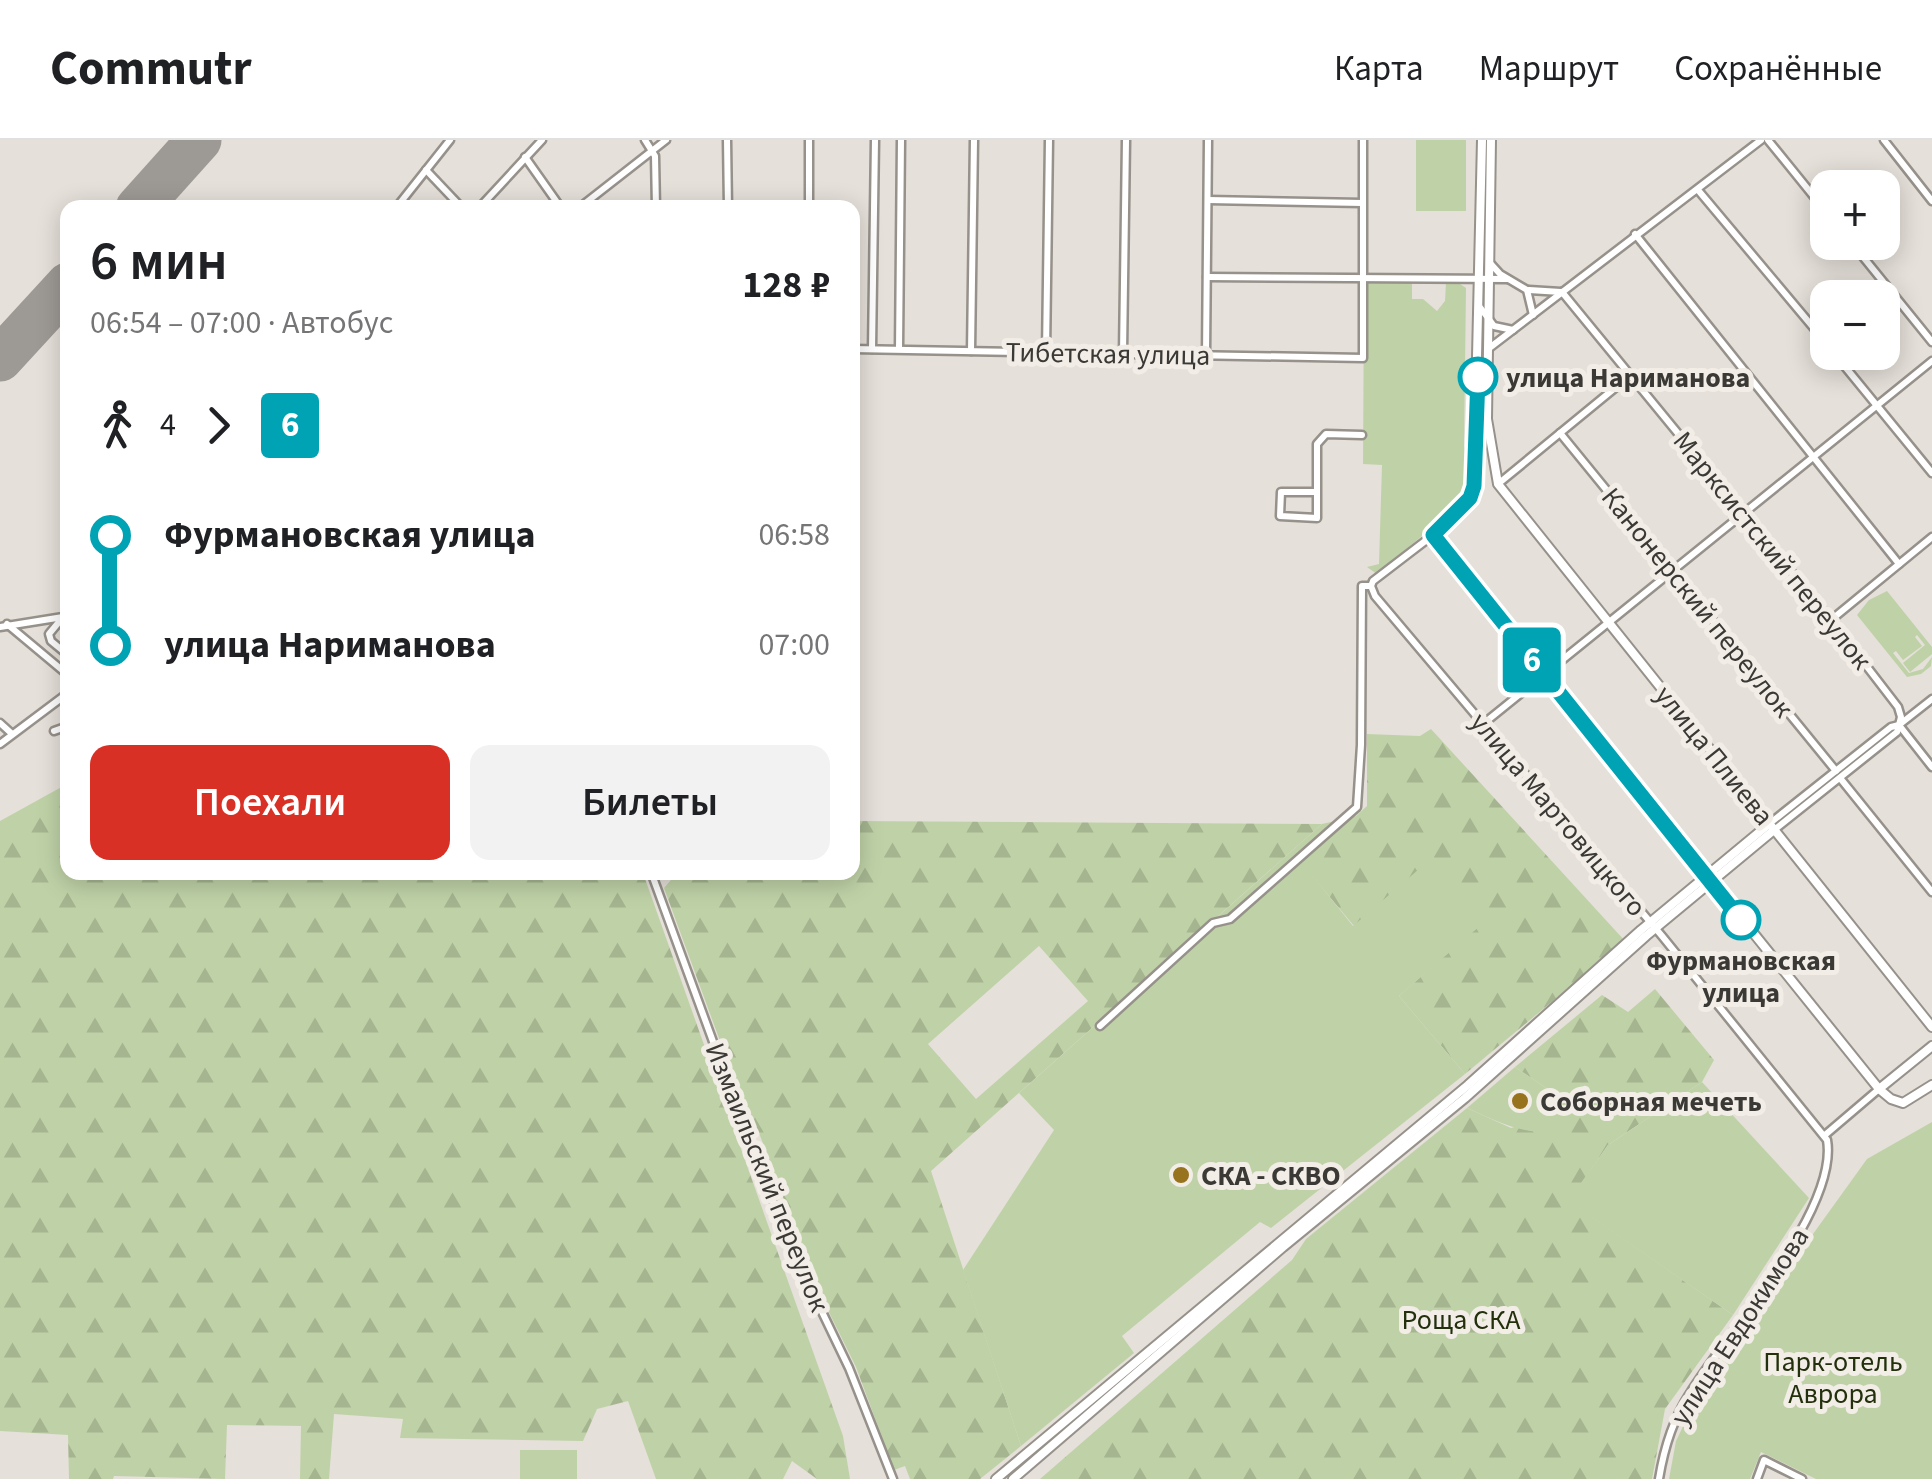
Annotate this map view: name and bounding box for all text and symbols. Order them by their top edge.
text: Commutr [50,35,252,103]
text: Карта [1334,44,1424,94]
text: Маршрут [1479,44,1619,94]
text: Сохранённые [1674,44,1882,94]
map controls [1810,170,1900,370]
button: + [1810,170,1900,260]
text: 6 мин [90,223,228,301]
text: 128 ₽ [742,258,830,312]
button: − [1810,280,1900,370]
text: 06:54 – 07:00 · Автобус [90,300,393,346]
street label: Тибетская улица [1005,332,1211,376]
marker: улица Нариманова [1459,358,1497,396]
place label: улица Нариманова [1506,358,1750,398]
icon: walk [90,398,145,453]
icon: forward [191,398,246,453]
text: 6 [281,400,299,450]
text: 4 [160,402,176,448]
street label: Марксистский переулок [1663,423,1881,679]
street label: Канонерский переулок [1592,479,1803,726]
text: Фурмановская улица [164,508,536,562]
text: 06:58 [758,512,830,558]
text: улица Нариманова [164,618,496,672]
text: 07:00 [758,622,830,668]
line badge: 6 [1500,628,1564,692]
text: 6 [1523,635,1541,685]
street label: улица Плиева [1645,677,1783,834]
street label: улица Мартовицкого [1461,704,1656,926]
button: Поехали [90,745,450,860]
button: Билеты [470,745,830,860]
marker: Фурмановская улица [1722,901,1760,939]
place label: Фурмановская улица [1646,941,1836,1013]
street label: Измаильский переулок [695,1037,839,1318]
place label: Соборная мечеть [1540,1082,1762,1122]
marker: Соборная мечеть [1509,1090,1531,1112]
place label: СКА - СКВО [1201,1156,1341,1196]
marker: СКА - СКВО [1170,1164,1192,1186]
street label: улица Евдокимова [1661,1220,1819,1433]
park label: Роща СКА [1402,1300,1521,1340]
park label: Парк-отель Аврора [1763,1342,1903,1414]

